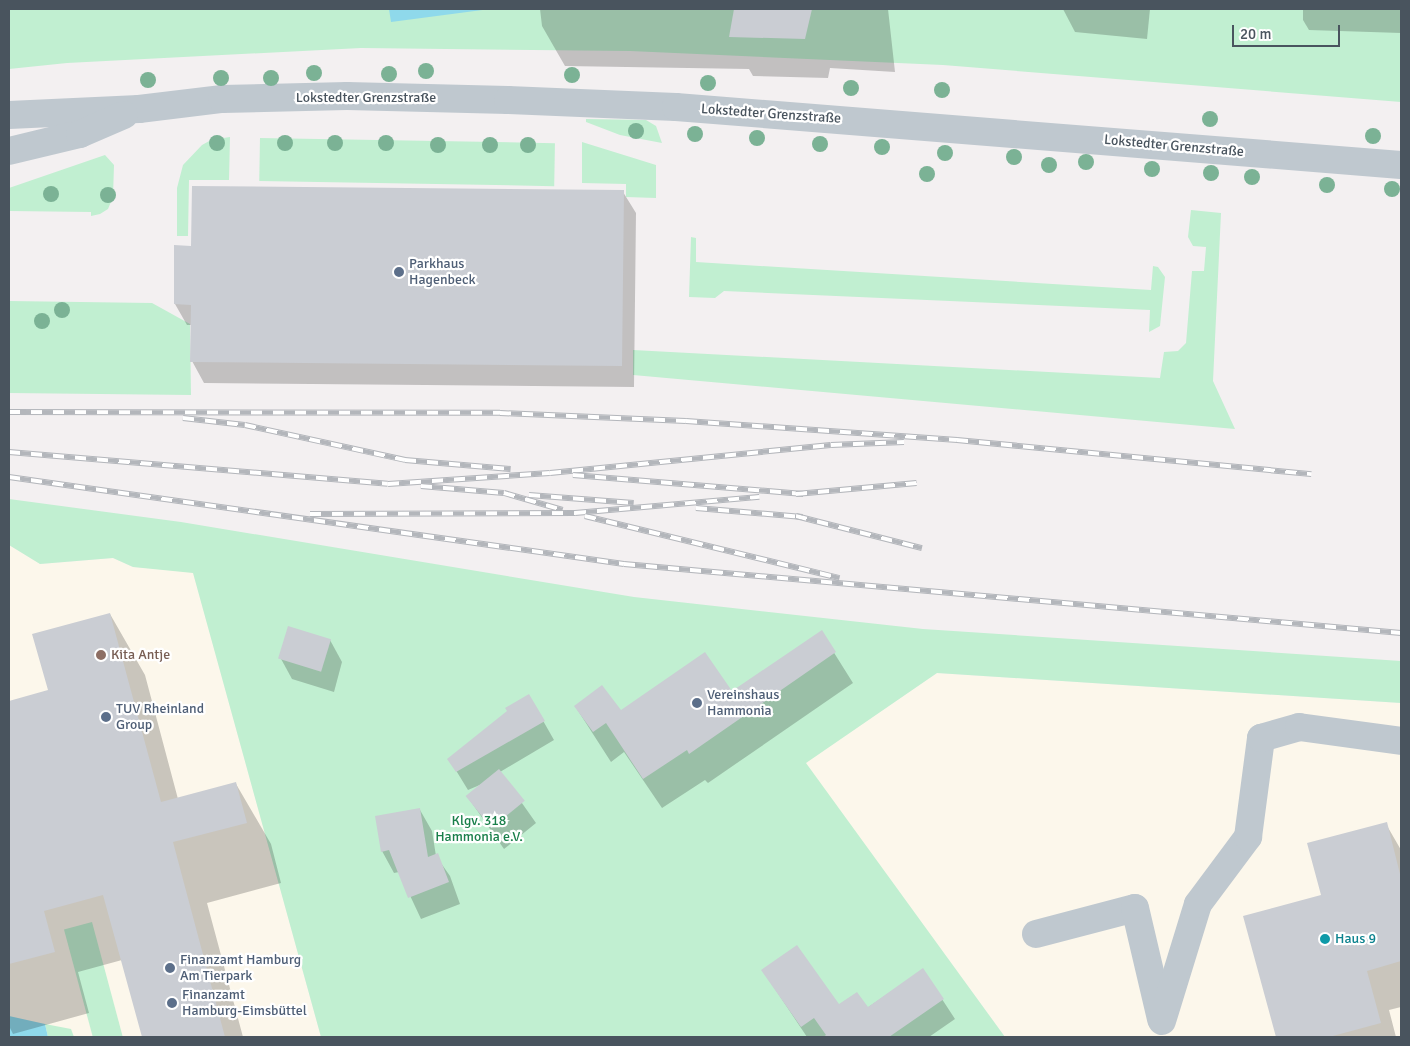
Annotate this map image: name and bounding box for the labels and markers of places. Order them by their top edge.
place label: Parkhaus Hagenbeck [409,256,476,288]
marker: Parkhaus Hagenbeck [393,266,405,278]
place label: Kita Antje [111,647,170,663]
marker: Kita Antje [95,649,107,661]
place label: Vereinshaus Hammonia [707,687,779,720]
marker: Vereinshaus Hammonia [691,697,703,709]
place label: TUV Rheinland Group [116,701,204,734]
marker: TUV Rheinland Group [100,711,112,723]
place label: Haus 9 [1335,931,1376,947]
marker: Haus 9 [1319,933,1331,945]
place label: Finanzamt Hamburg Am Tierpark [180,952,301,984]
marker: Finanzamt Hamburg Am Tierpark [164,962,176,974]
place label: Finanzamt Hamburg-Eimsbüttel [182,987,307,1020]
marker: Finanzamt Hamburg-Eimsbüttel [166,997,178,1009]

